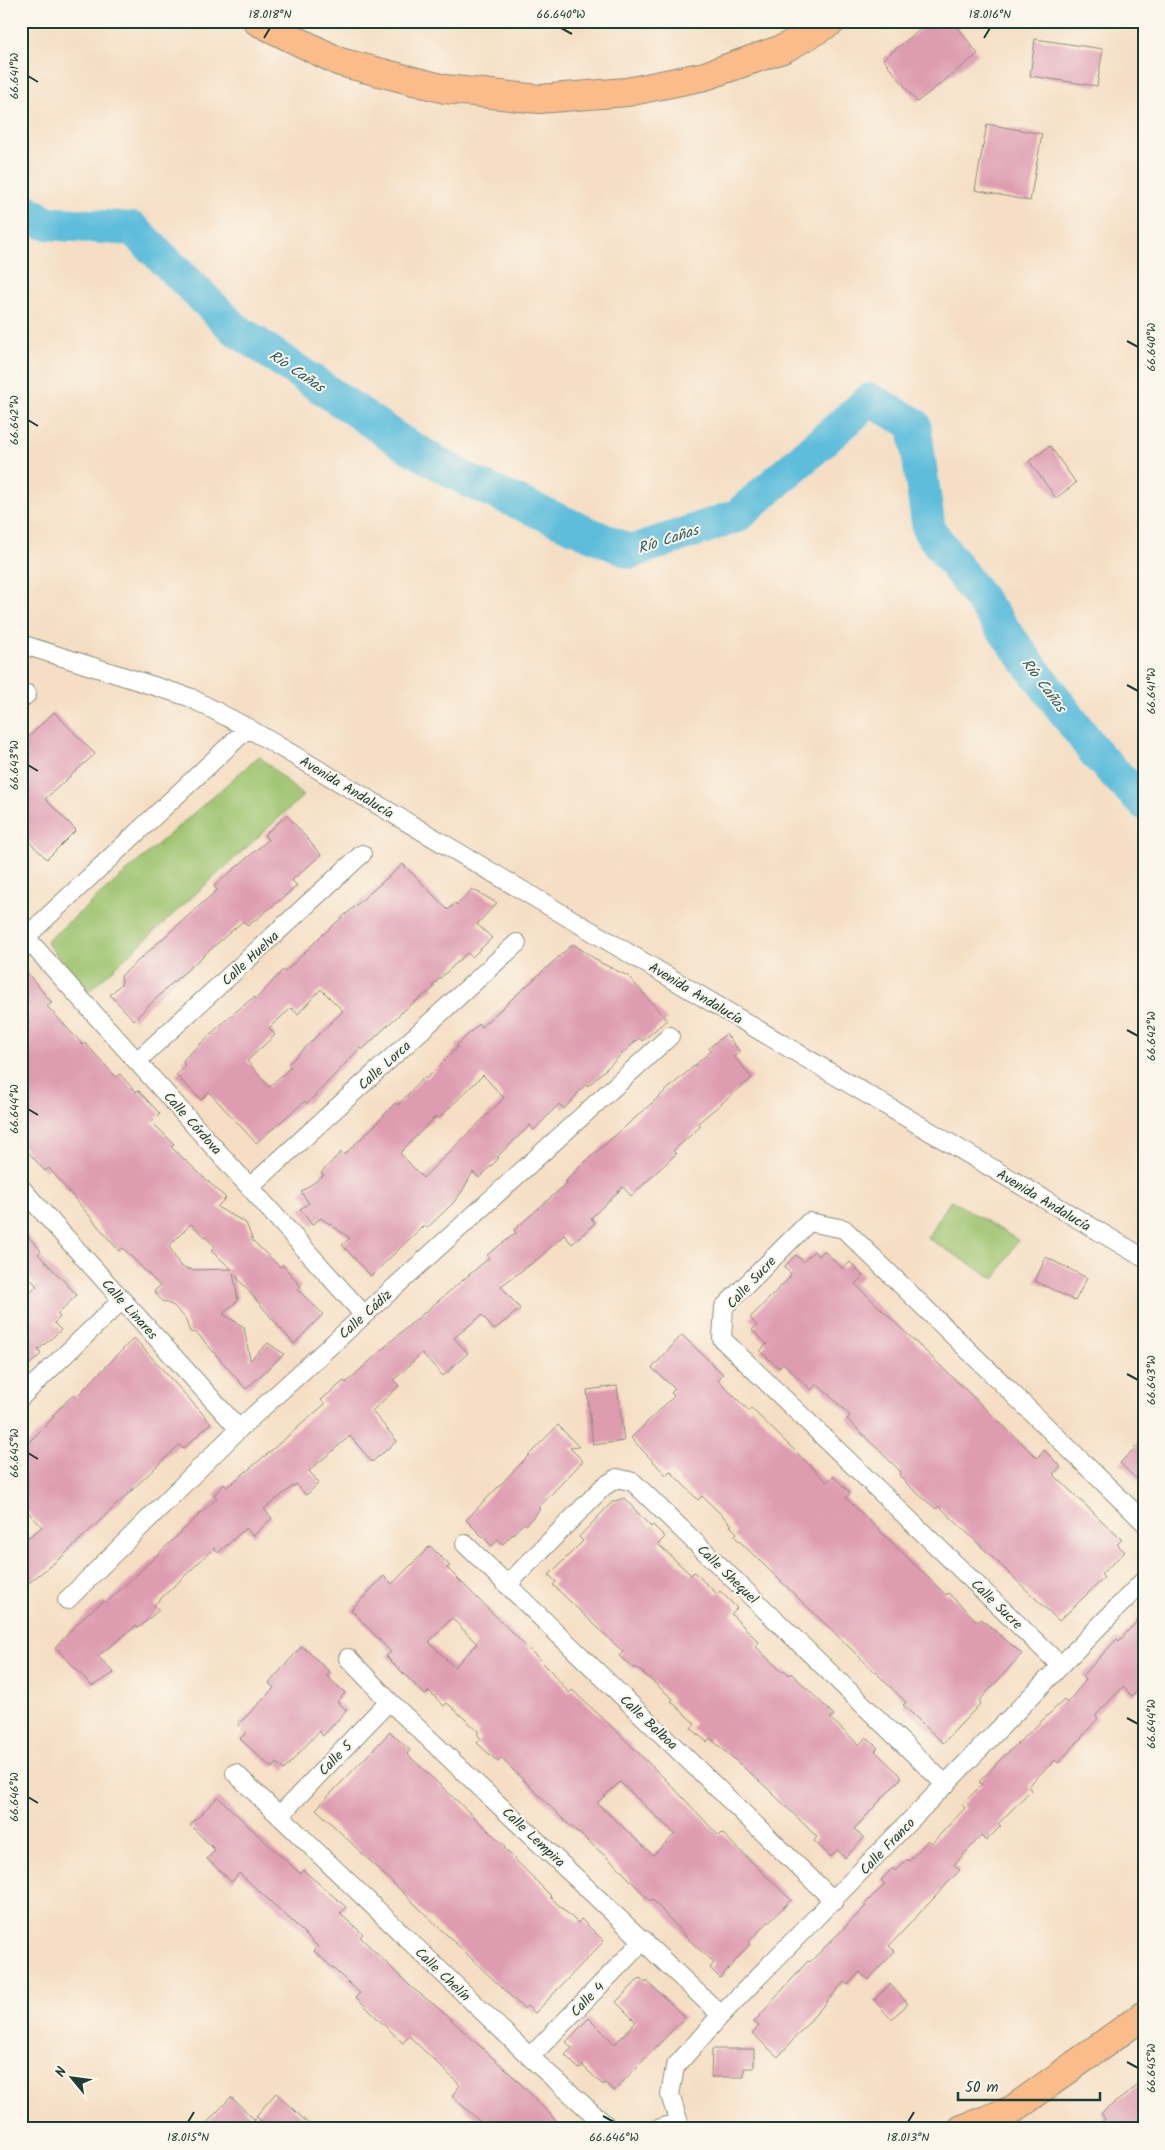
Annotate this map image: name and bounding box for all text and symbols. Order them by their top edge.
text: 18.018°N [248,5,292,24]
text: 66.640°W [537,5,585,24]
text: 18.016°N [969,5,1011,24]
text: 66.641°W [5,53,24,99]
text: 66.640°W [1142,323,1161,371]
water label: Río Cañas [264,344,330,400]
text: 66.642°W [5,395,24,445]
water label: Río Cañas [635,518,703,561]
water label: Río Cañas [1015,653,1073,719]
text: 66.641°W [1142,668,1161,714]
text: 66.643°W [5,740,24,790]
street label: Avenida Andalucía [295,751,398,825]
street label: Calle Huelva [217,926,285,991]
street label: Avenida Andalucía [644,957,747,1031]
text: 66.642°W [1142,1011,1161,1061]
street label: Calle Lorca [353,1036,416,1096]
text: 66.644°W [5,1084,24,1134]
street label: Calle Córdova [158,1087,227,1160]
street label: Avenida Andalucía [992,1164,1095,1238]
street label: Calle Sucre [722,1251,782,1314]
street label: Calle Linares [96,1274,163,1345]
street label: Calle Cádiz [334,1285,397,1345]
text: 66.643°W [1142,1355,1161,1405]
text: 66.645°W [5,1428,24,1478]
street label: Calle Shequel [692,1540,763,1610]
street label: Calle Sucre [965,1574,1028,1636]
street label: Calle Balboa [614,1690,682,1756]
text: 66.644°W [1142,1699,1161,1749]
street label: Calle 5 [313,1735,359,1781]
text: 66.646°W [5,1772,24,1822]
street label: Calle Lempira [497,1802,570,1873]
street label: Calle Franco [855,1813,921,1880]
street label: Calle Chelín [409,1942,475,2007]
street label: Calle 4 [565,1977,610,2022]
text: 66.645°W [1142,2043,1161,2093]
north arrow [48,2052,98,2102]
text: N [50,2063,73,2081]
scale bar [958,2070,1100,2102]
text: 50 m [965,2076,999,2100]
text: 18.015°N [167,2128,209,2147]
text: 66.646°W [589,2128,639,2147]
text: 18.013°N [887,2128,929,2147]

